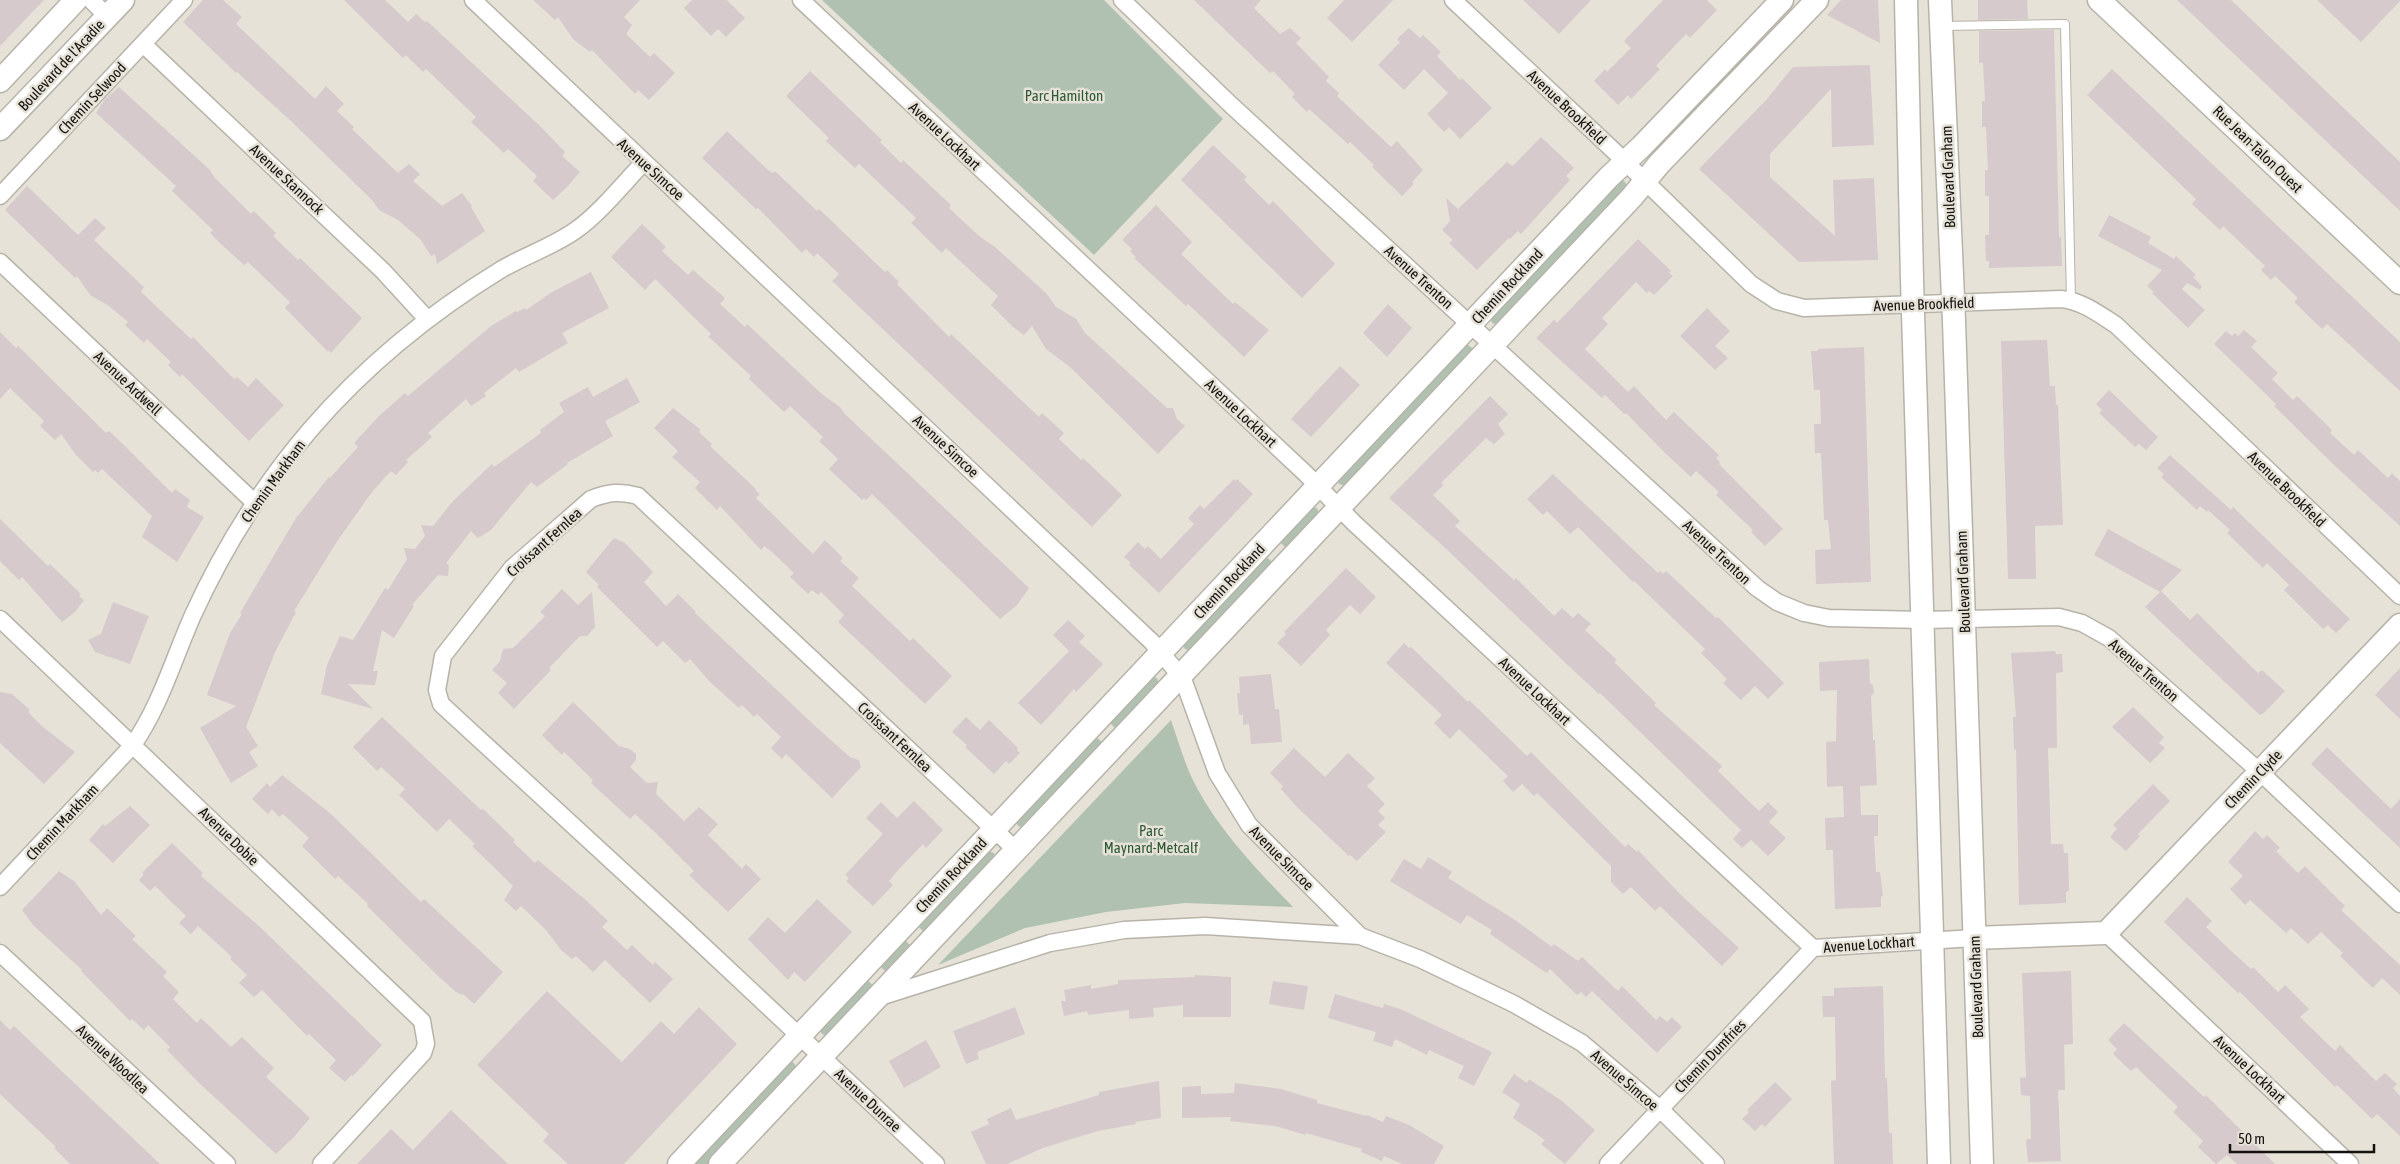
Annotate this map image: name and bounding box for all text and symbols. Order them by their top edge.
street label: Boulevard de l'Acadie [14,16,108,114]
street label: Chemin Selwood [55,59,129,137]
street label: Avenue Brookfield [1524,66,1610,148]
park label: Parc Hamilton [1025,87,1103,104]
street label: Avenue Lockhart [906,99,984,173]
street label: Rue Jean-Talon Ouest [2210,102,2306,196]
street label: Boulevard Graham [1938,125,1958,229]
street label: Avenue Simcoe [614,135,688,203]
street label: Avenue Stannock [246,140,328,218]
street label: Avenue Trenton [1381,242,1457,312]
street label: Chemin Rockland [1468,245,1546,327]
street label: Avenue Brookfield [1873,294,1975,314]
street label: Avenue Ardwell [91,347,165,419]
street label: Avenue Lockhart [1202,376,1280,450]
street label: Avenue Simcoe [910,411,982,481]
street label: Chemin Markham [237,437,309,525]
street label: Avenue Brookfield [2245,448,2329,530]
street label: Croissant Fernlea [503,504,585,580]
street label: Avenue Trenton [1680,516,1754,588]
street label: Boulevard Graham [1953,530,1973,634]
street label: Chemin Rockland [1190,540,1268,622]
street label: Avenue Trenton [2106,635,2182,705]
street label: Avenue Lockhart [1496,654,1574,728]
street label: Croissant Fernlea [855,698,935,776]
street label: Chemin Clyde [2221,746,2285,812]
street label: Chemin Markham [23,781,101,863]
street label: Avenue Dobie [196,803,263,869]
park label: Parc Maynard-Metcalf [1104,822,1198,856]
street label: Avenue Simcoe [1246,822,1318,894]
street label: Chemin Rockland [912,834,990,916]
street label: Avenue Lockhart [1823,932,1915,956]
street label: Boulevard Graham [1966,935,1986,1039]
street label: Chemin Dumfries [1671,1016,1749,1096]
street label: Avenue Woodlea [73,1021,153,1097]
street label: Avenue Lockhart [2211,1032,2289,1106]
street label: Avenue Simcoe [1588,1046,1662,1114]
street label: Avenue Dunrae [831,1065,905,1135]
scale bar [2230,1122,2374,1154]
text: 50 m [2238,1130,2265,1147]

